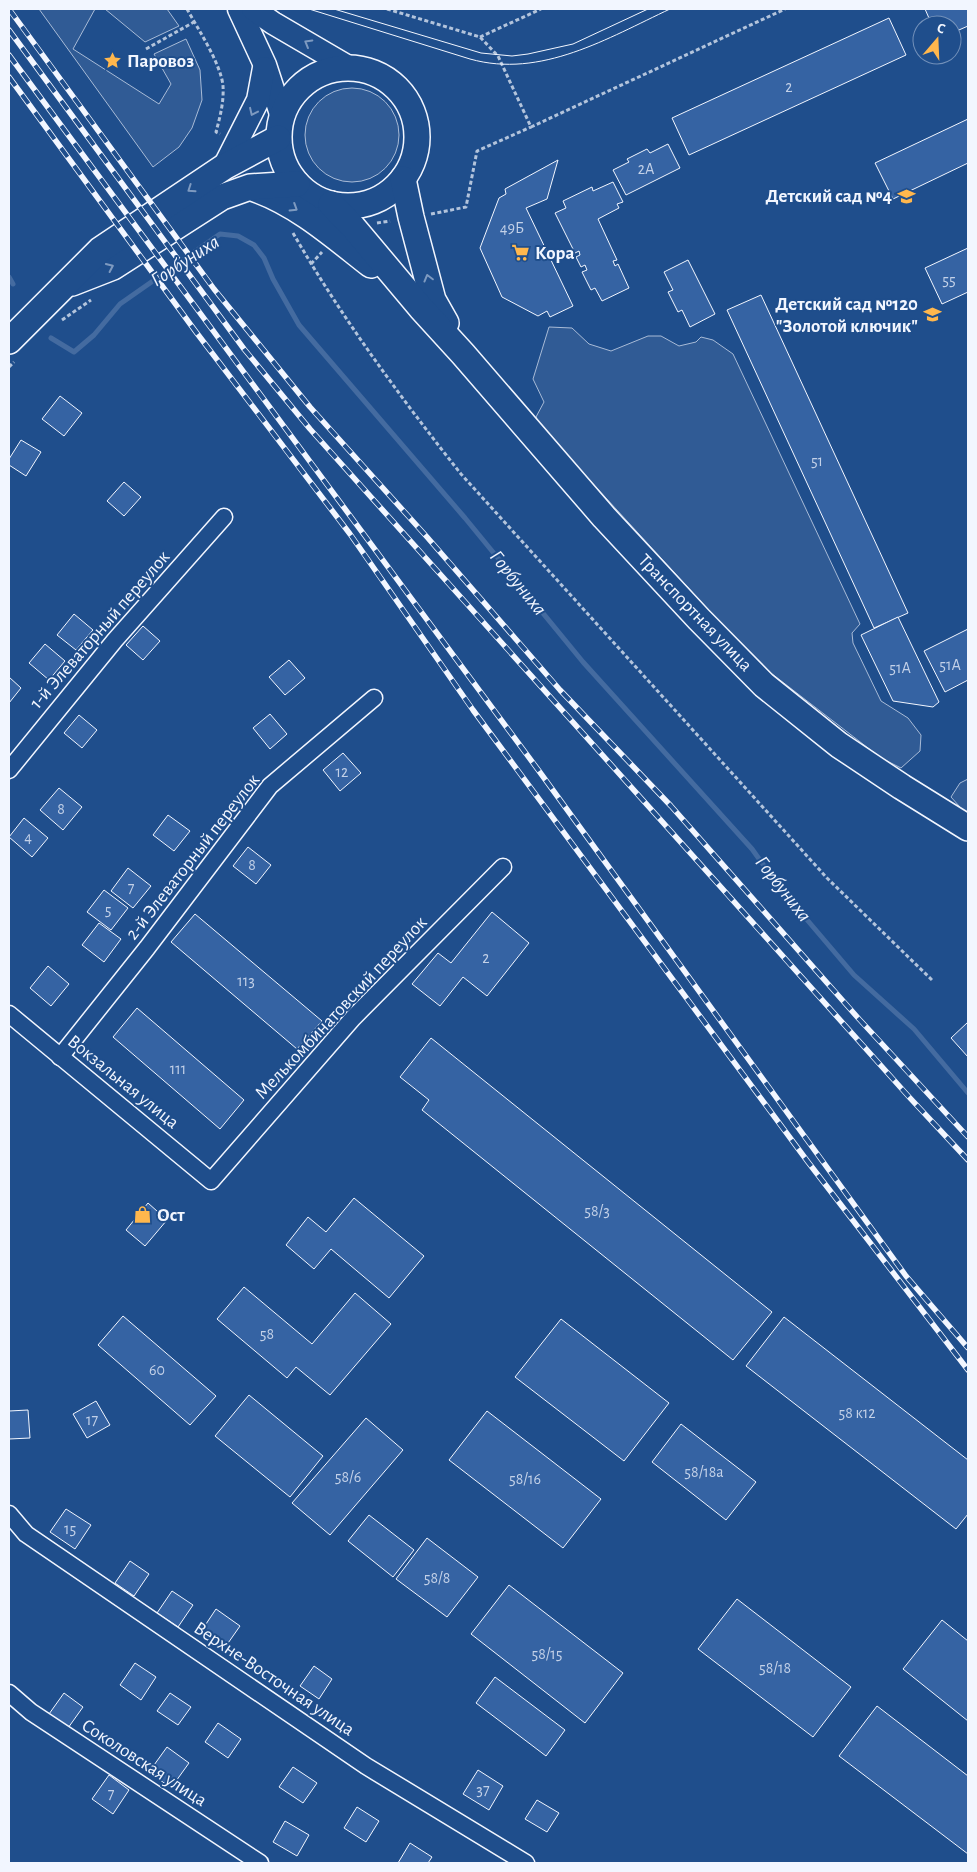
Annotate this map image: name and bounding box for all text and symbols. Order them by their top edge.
north arrow [912,15,962,65]
text: С [935,21,947,37]
one-way arrow [305,40,314,50]
place icon: Паровоз [103,51,123,71]
place label: Паровоз [127,52,194,71]
house number: 2 [785,79,793,95]
one-way arrow [248,107,259,116]
house number: 2А [638,161,655,177]
one-way arrow [187,183,197,192]
school or university icon: Детский сад №4 [896,186,916,206]
place label: Детский сад №4 [765,187,892,206]
one-way arrow [288,202,297,211]
house number: 49Б [500,220,524,236]
water label: Горбуниха [147,232,223,290]
supermarket icon: Кора [511,243,531,263]
place label: Кора [535,244,574,263]
one-way arrow [105,263,114,274]
house number: 55 [942,272,956,288]
one-way arrow [423,275,433,283]
place label: Детский сад №120 "Золотой ключик" [775,295,918,336]
school or university icon: Детский сад №120 "Золотой ключик" [922,305,942,325]
house number: 51 [811,453,823,469]
street label: 1-й Элеваторный переулок [26,547,174,713]
water label: Горбуниха [486,547,550,619]
street label: Транспортная улица [634,551,756,676]
house number: 51А [939,657,961,673]
house number: 51А [889,660,911,676]
house number: 12 [336,764,348,780]
street label: 2-й Элеваторный переулок [123,770,264,943]
house number: 8 [57,801,65,817]
house number: 4 [24,829,32,845]
water label: Горбуниха [751,852,815,926]
house number: 8 [248,857,256,873]
house number: 7 [128,880,135,896]
house number: 5 [105,902,111,918]
street label: Мелькомбинатовский переулок [251,913,431,1103]
house number: 2 [482,950,490,966]
house number: 113 [237,973,255,989]
street label: Вокзальная улица [64,1032,182,1133]
house number: 111 [170,1061,186,1077]
house number: 58/3 [584,1203,610,1219]
shop icon: Ост [133,1205,153,1225]
place label: Ост [157,1206,185,1225]
house number: 58 [260,1326,274,1342]
house number: 60 [149,1362,165,1378]
house number: 58 к12 [838,1405,876,1421]
house number: 17 [86,1412,98,1428]
house number: 58/18а [684,1464,724,1480]
house number: 58/6 [335,1469,361,1485]
house number: 58/16 [509,1471,541,1487]
house number: 15 [64,1521,76,1537]
house number: 58/8 [424,1570,450,1586]
street label: Верхне-Восточная улица [190,1618,358,1740]
house number: 58/15 [531,1646,563,1662]
house number: 58/18 [759,1660,791,1676]
street label: Соколовская улица [78,1716,210,1811]
house number: 37 [476,1782,490,1798]
house number: 7 [108,1786,115,1802]

